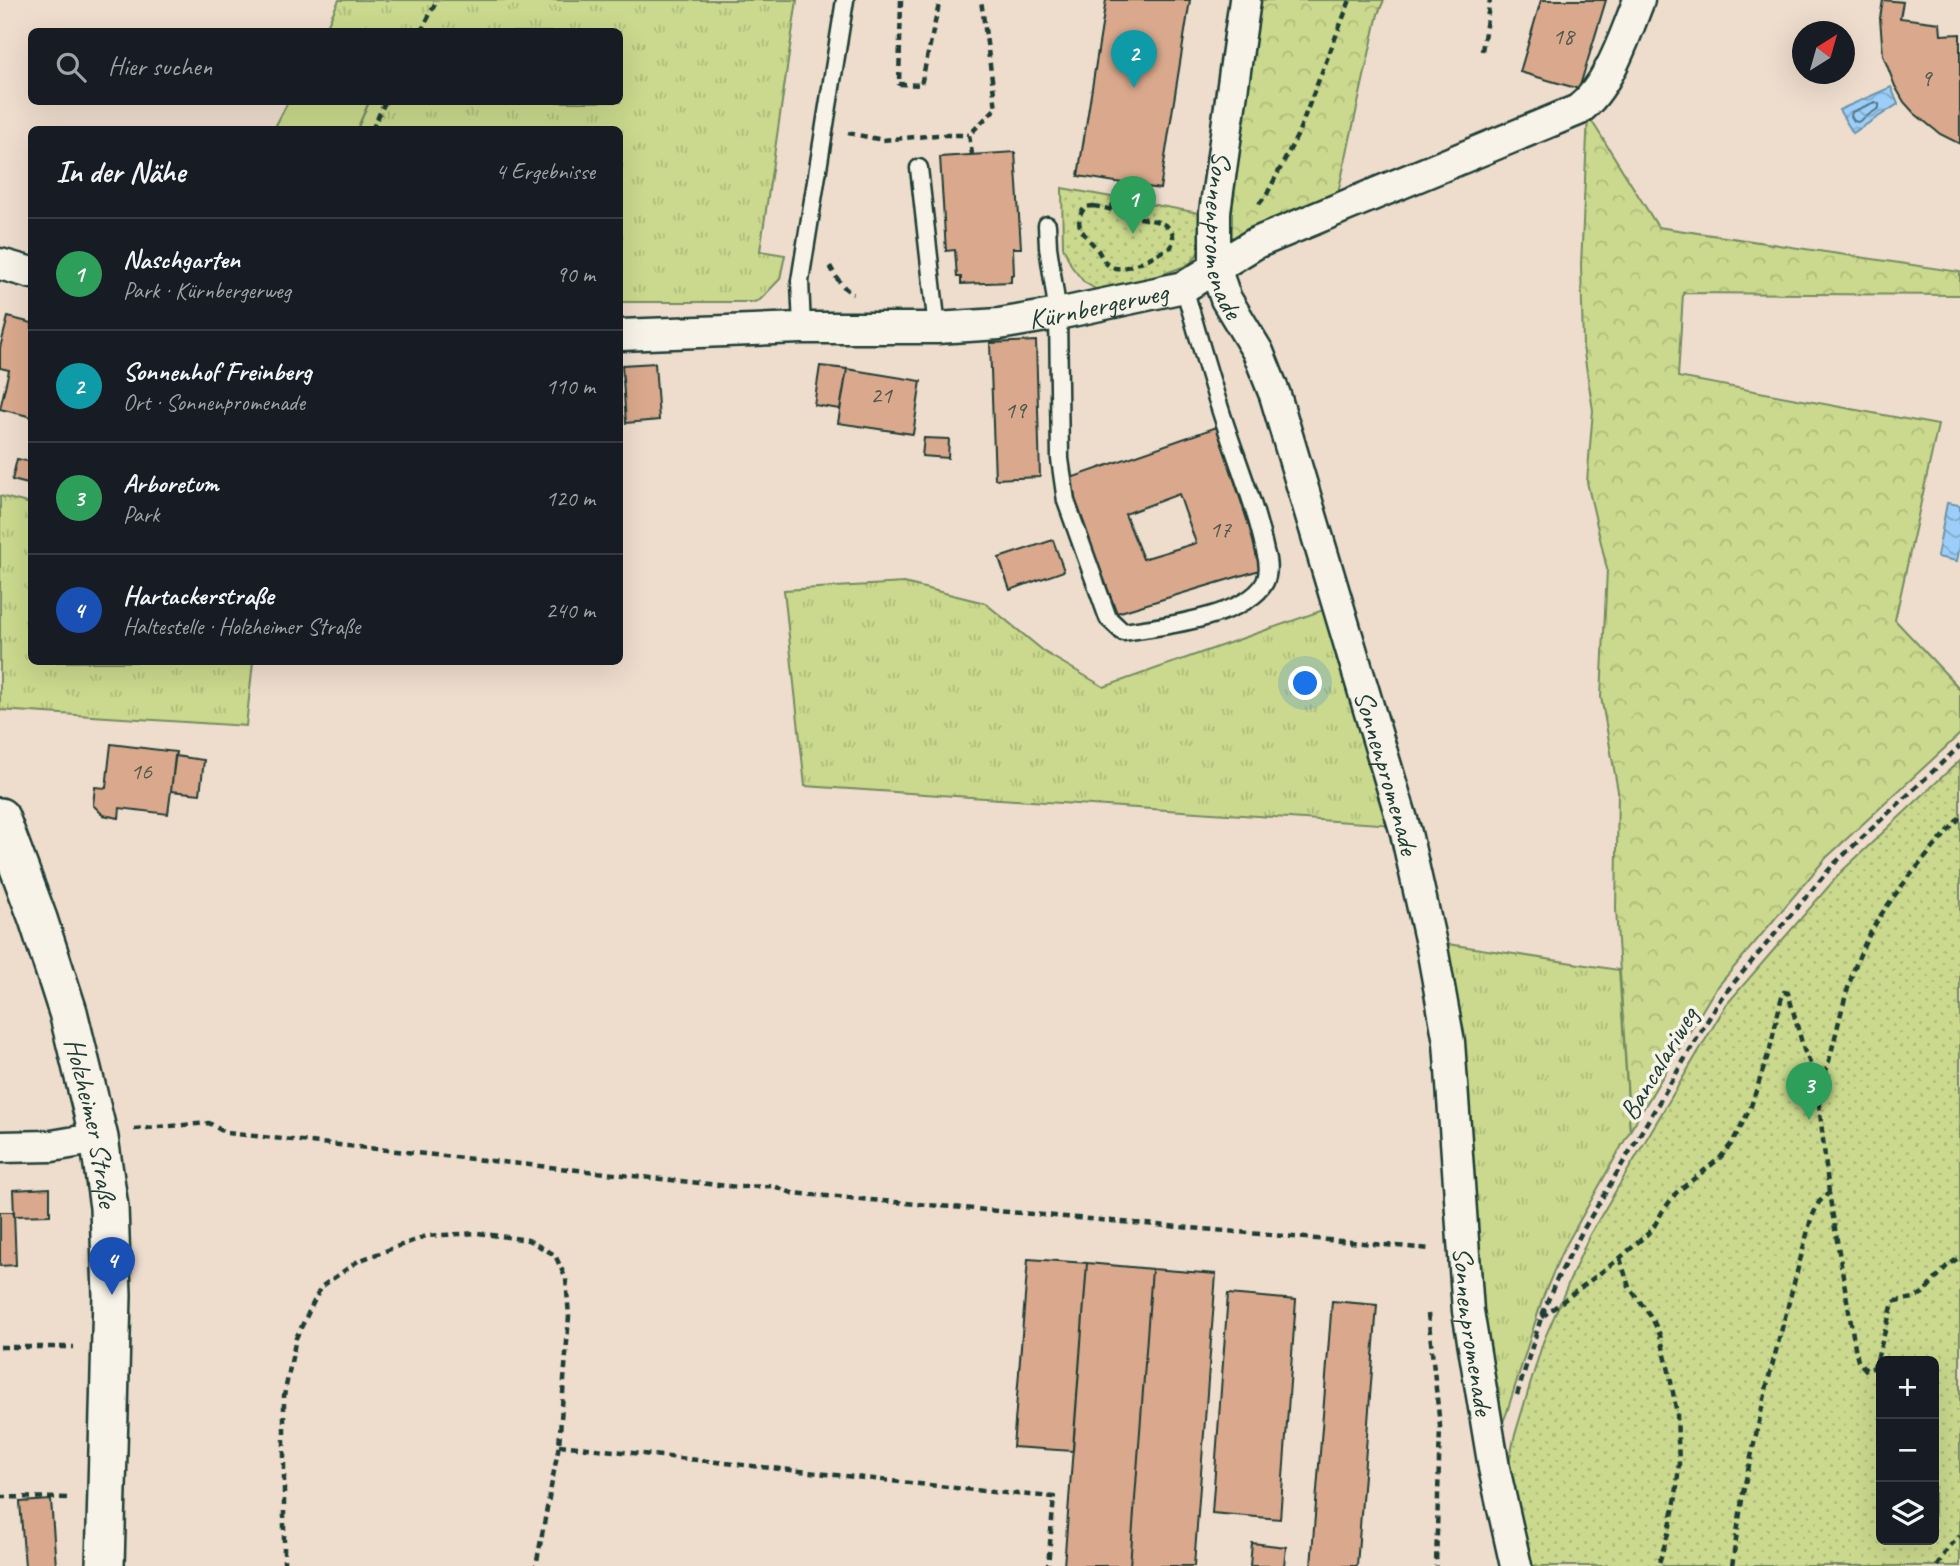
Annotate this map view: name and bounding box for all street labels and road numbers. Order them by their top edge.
street label: Sonnenpromenade [1197,149,1252,327]
street label: Kürnbergerweg [1026,274,1173,337]
street label: Sonnenpromenade [1346,686,1428,860]
street label: Bancalariweg [1611,999,1707,1126]
street label: Holzheimer Straße [57,1034,126,1212]
street label: Sonnenpromenade [1446,1246,1502,1420]

